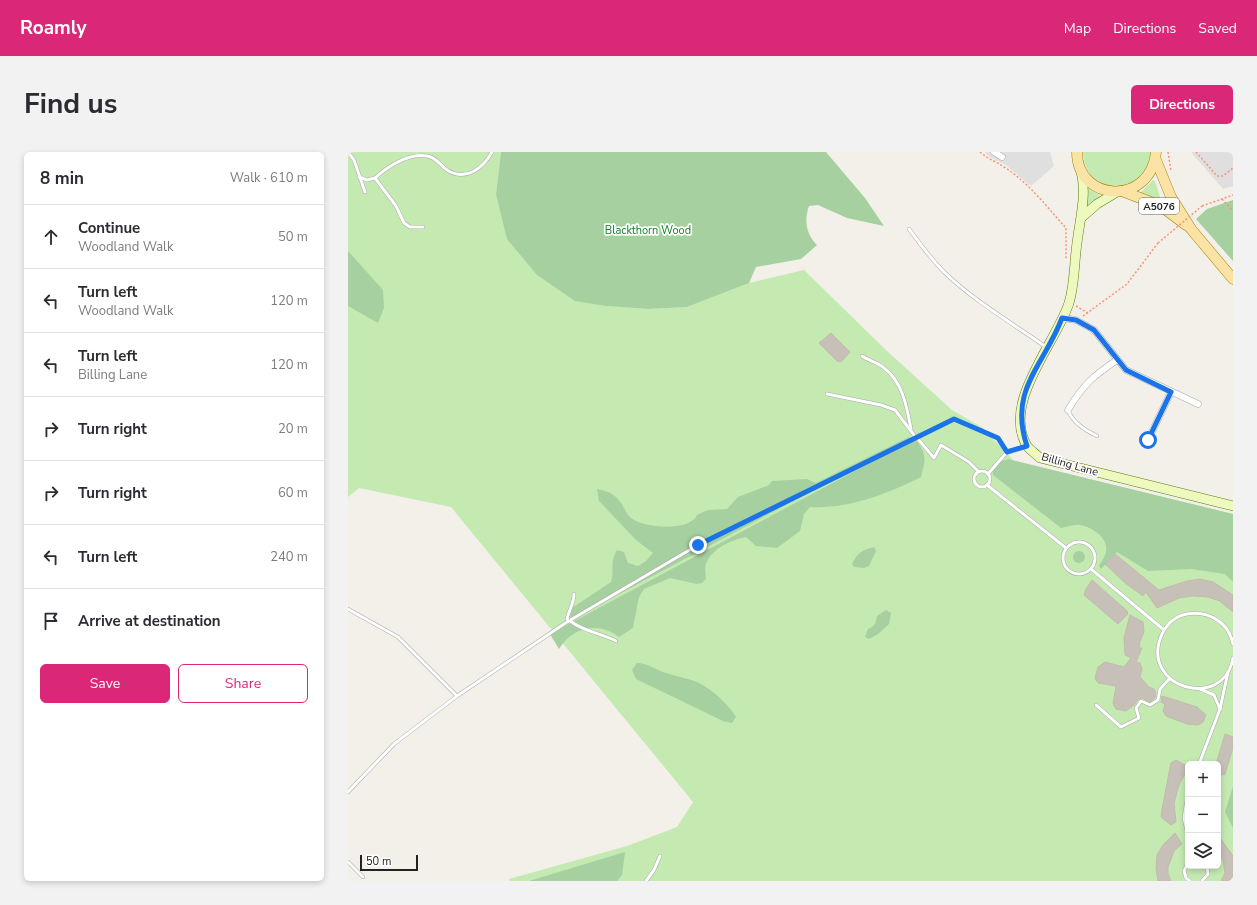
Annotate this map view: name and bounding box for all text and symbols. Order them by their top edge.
text: Roamly [20,15,87,41]
text: Map [1064,19,1091,38]
text: Directions [1113,19,1176,38]
text: Saved [1198,19,1237,38]
text: Find us [24,85,118,123]
button: Directions [1131,85,1233,124]
text: 8 min [40,167,84,190]
text: Walk · 610 m [230,169,308,187]
road number: A5076 [1139,198,1179,214]
text: Continue [78,218,140,238]
park label: Blackthorn Wood [605,223,691,238]
icon: ahead [40,226,62,248]
text: 50 m [278,228,308,246]
text: Woodland Walk [78,238,173,256]
text: Turn left [78,282,137,302]
icon: left [40,290,62,312]
text: 120 m [270,292,308,310]
text: Woodland Walk [78,302,173,320]
text: Turn left [78,346,137,366]
icon: left [40,354,62,376]
text: 120 m [270,356,308,374]
text: Billing Lane [78,366,147,384]
icon: right [40,418,62,440]
text: Turn right [78,419,147,439]
text: 20 m [278,420,308,438]
route start [1139,431,1157,449]
street label: Billing Lane [1040,449,1100,480]
icon: right [40,482,62,504]
text: Turn right [78,483,147,503]
text: 60 m [278,484,308,502]
route end [689,536,707,554]
icon: left [40,546,62,568]
text: Turn left [78,547,137,567]
text: 240 m [270,548,308,566]
icon: arrive [40,610,62,632]
text: Arrive at destination [78,611,221,631]
button: Save [40,664,170,703]
button: Share [178,664,308,703]
map controls [1185,761,1221,869]
button: + [1185,761,1221,797]
button: − [1185,797,1221,833]
button: layers [1185,833,1221,869]
scale bar [360,853,418,872]
text: 50 m [366,854,391,869]

